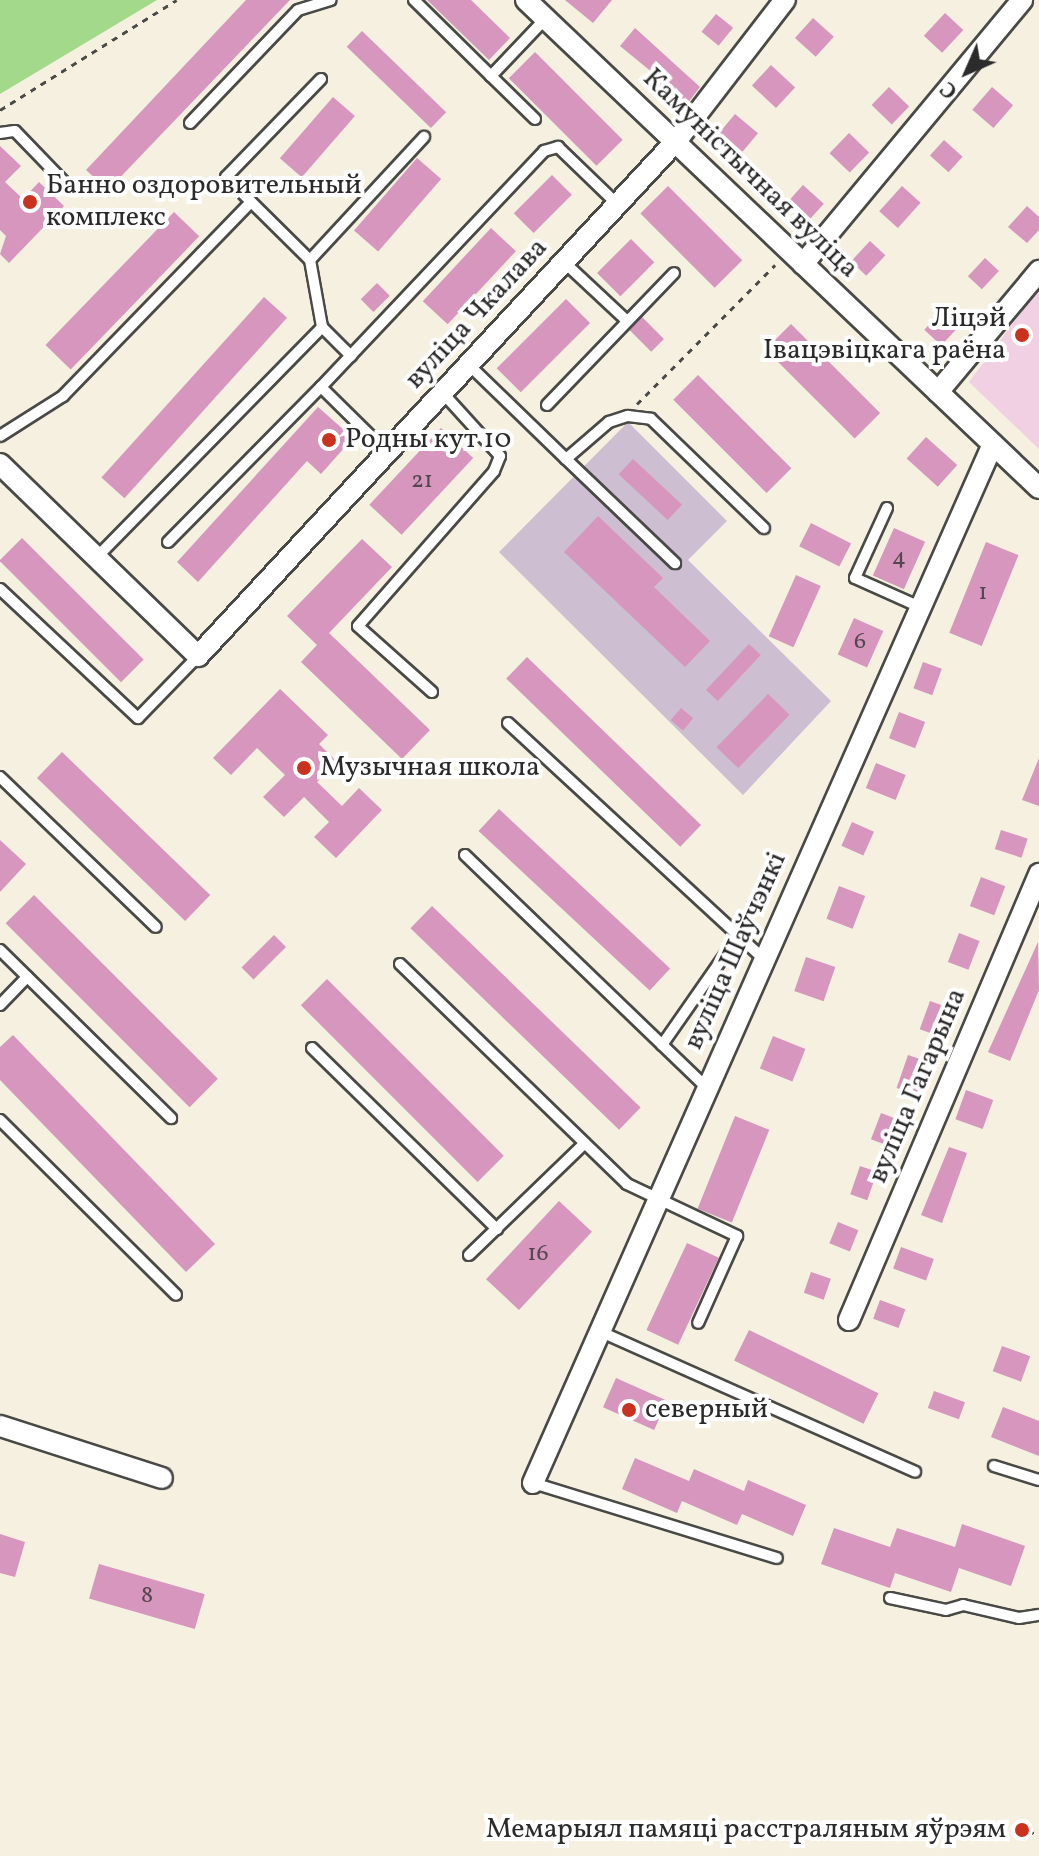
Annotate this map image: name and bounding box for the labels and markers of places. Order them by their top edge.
place label: Банно оздоровительный комплекс [46,169,362,235]
marker: Банно оздоровительный комплекс [21,193,39,211]
place label: Ліцэй Івацэвіцкага раёна [763,302,1006,368]
marker: Ліцэй Івацэвіцкага раёна [1013,326,1031,344]
place label: Родны кут 10 [345,423,511,457]
marker: Родны кут 10 [320,431,338,449]
place label: Музычная школа [320,751,540,785]
marker: Музычная школа [295,759,313,777]
place label: северный [645,1393,768,1427]
marker: северный [620,1401,638,1419]
place label: Мемарыял памяці расстраляным яўрэям [486,1813,1006,1847]
marker: Мемарыял памяці расстраляным яўрэям [1013,1821,1031,1839]

